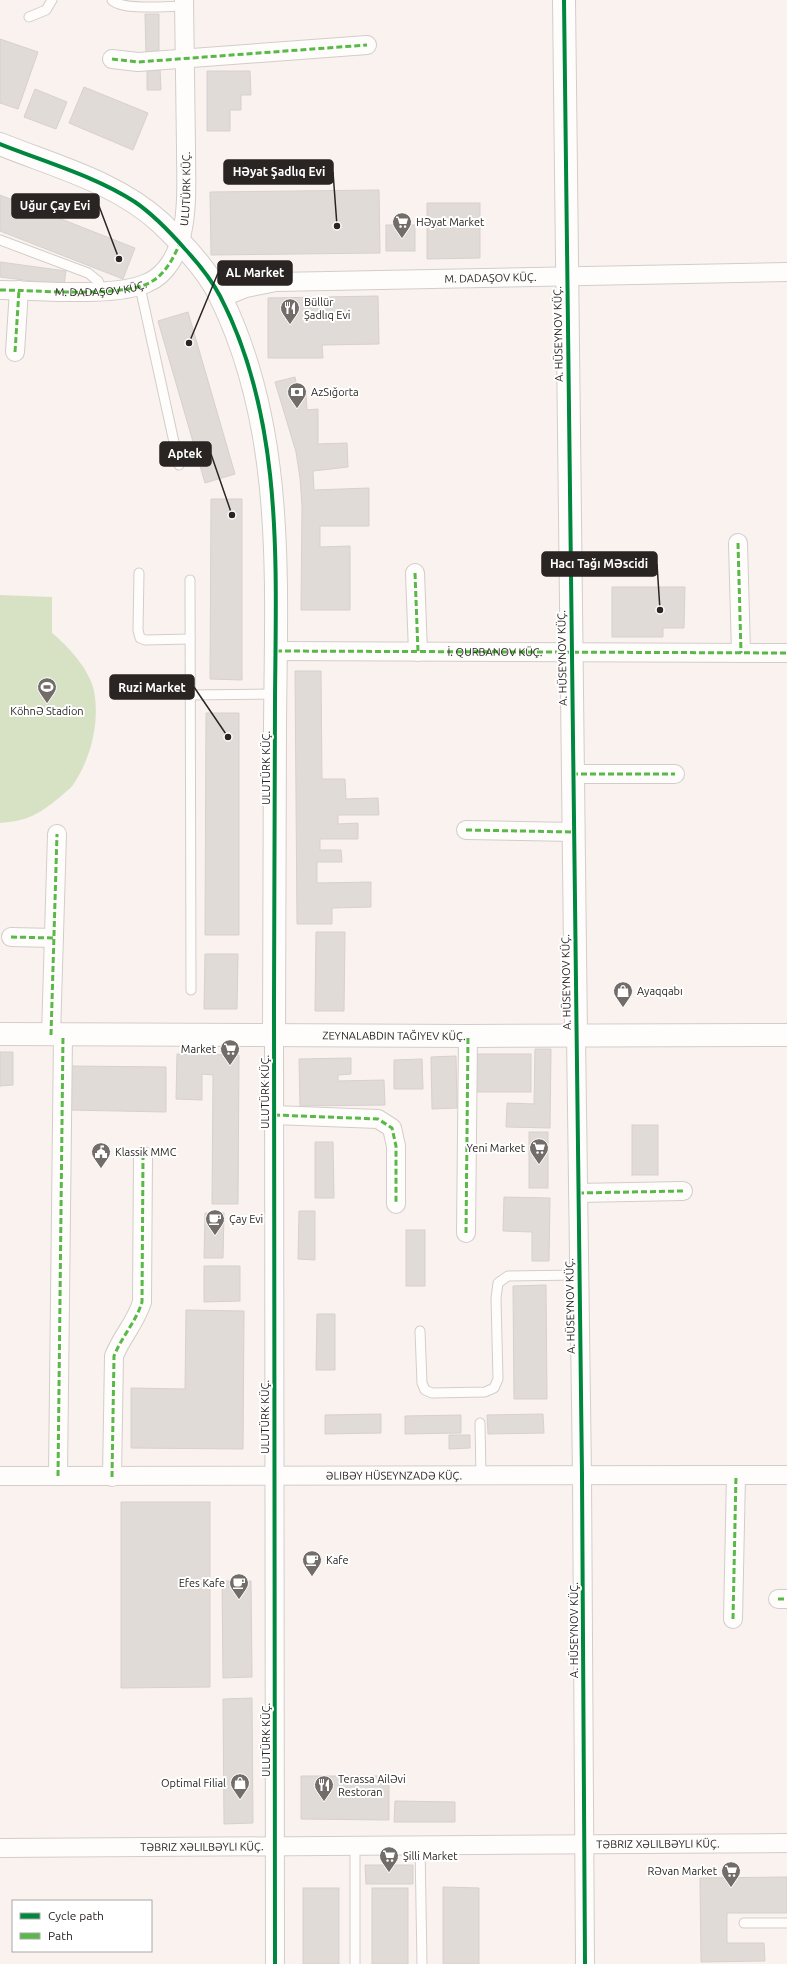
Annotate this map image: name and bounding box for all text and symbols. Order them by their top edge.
street label: ULUTÜRK KÜÇ. [178,152,192,227]
callout: Həyat Şadlıq Evi [224,160,333,184]
text: Həyat Şadlıq Evi [233,165,325,180]
callout: Uğur Çay Evi [12,194,99,218]
text: Uğur Çay Evi [20,199,90,214]
supermarket icon: Həyat Market [391,211,413,239]
place label: Həyat Market [416,216,485,228]
callout: AL Market [218,261,292,285]
text: AL Market [226,266,284,279]
street label: M. DADAŞOV KÜÇ. [444,271,537,285]
street label: M. DADAŞOV KÜÇ. [55,278,149,298]
street label: A. HÜSEYNOV KÜÇ. [551,286,565,382]
place label: Büllür Şadlıq Evi [304,296,350,321]
restaurant icon: Büllür Şadlıq Evi [279,297,301,325]
bank icon: AzSığorta [286,381,308,409]
place label: AzSığorta [311,386,359,398]
callout: Aptek [160,442,211,466]
text: Aptek [168,447,202,460]
callout: Hacı Tağı Məscidi [542,552,657,576]
text: Hacı Tağı Məscidi [550,557,648,570]
street label: A. HÜSEYNOV KÜÇ. [555,610,569,706]
street label: İ. QURBANOV KÜÇ. [448,646,542,658]
callout: Ruzi Market [110,675,194,699]
sports icon: Köhnə Stadion [36,676,58,704]
text: Ruzi Market [118,681,186,694]
place label: Köhnə Stadion [10,705,84,717]
street label: ULUTÜRK KÜÇ. [260,731,272,805]
street label: A. HÜSEYNOV KÜÇ. [559,934,573,1030]
shop icon: Ayaqqabı [612,980,634,1008]
place label: Ayaqqabı [637,985,683,997]
street label: ZEYNALABDIN TAĞIYEV KÜÇ. [322,1029,466,1042]
supermarket icon: Market [219,1038,241,1066]
place label: Market [181,1043,217,1055]
street label: ULUTÜRK KÜÇ. [259,1055,271,1129]
supermarket icon: Yeni Market [528,1137,550,1165]
public building icon: Klassik MMC [90,1141,112,1169]
place label: Yeni Market [466,1142,526,1154]
place label: Klassik MMC [115,1146,177,1158]
cafe icon: Çay Evi [204,1208,226,1236]
place label: Çay Evi [229,1213,263,1225]
street label: A. HÜSEYNOV KÜÇ. [563,1258,577,1354]
street label: ULUTÜRK KÜÇ. [259,1380,271,1454]
street label: ƏLIBƏY HÜSEYNZADƏ KÜÇ. [326,1469,462,1482]
cafe icon: Kafe [301,1549,323,1577]
place label: Kafe [326,1554,349,1566]
cafe icon: Efes Kafe [228,1572,250,1600]
place label: Efes Kafe [179,1577,225,1589]
street label: A. HÜSEYNOV KÜÇ. [568,1582,580,1678]
street label: ULUTÜRK KÜÇ. [260,1703,272,1777]
shop icon: Optimal Filial [229,1772,251,1800]
place label: Terassa Ailəvi Restoran [338,1773,406,1798]
restaurant icon: Terassa Ailəvi Restoran [313,1774,335,1802]
place label: Optimal Filial [161,1777,226,1789]
street label: TƏBRIZ XƏLILBƏYLI KÜÇ. [596,1837,720,1850]
street label: TƏBRIZ XƏLILBƏYLI KÜÇ. [140,1840,264,1853]
supermarket icon: Şilli Market [378,1845,400,1873]
place label: Şilli Market [403,1850,458,1862]
supermarket icon: Rəvan Market [720,1860,742,1888]
place label: Rəvan Market [648,1865,718,1877]
legend [12,1900,152,1952]
text: Cycle path [48,1909,104,1922]
text: Path [48,1929,73,1942]

